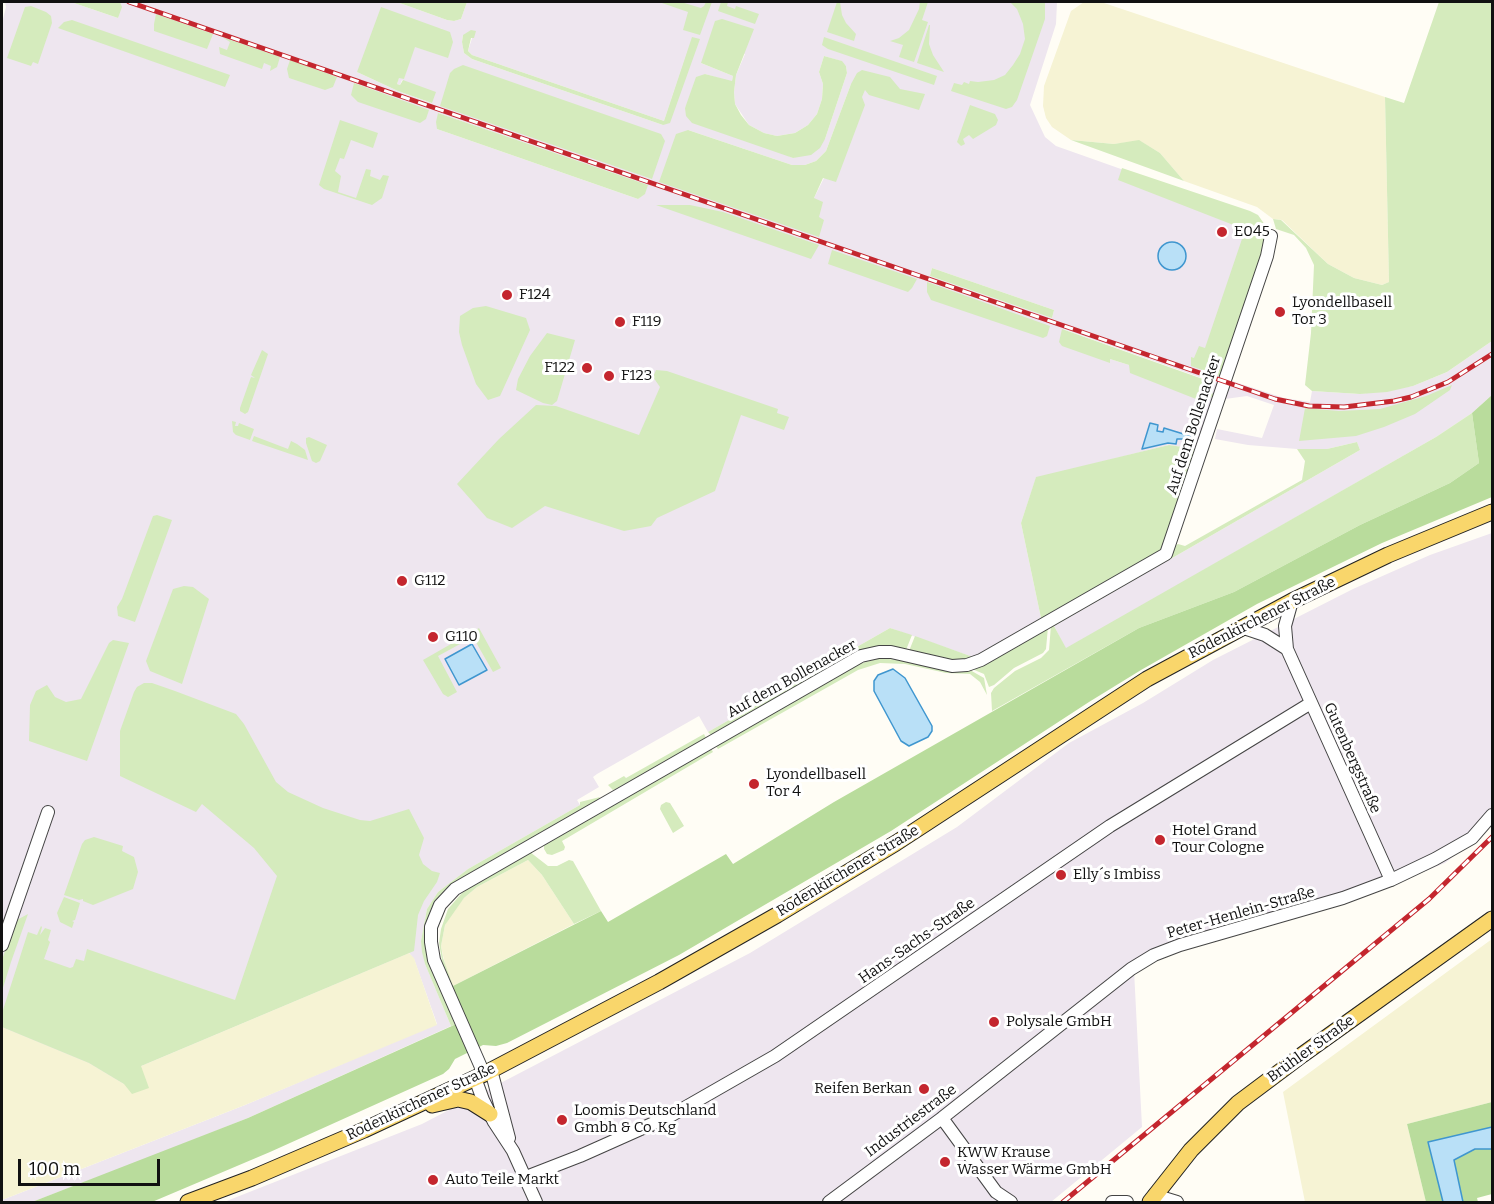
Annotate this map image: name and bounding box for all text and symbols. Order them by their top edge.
place label: E045 [1234,223,1270,241]
marker: E045 [1215,225,1229,239]
place label: F124 [519,286,550,304]
marker: F124 [500,288,514,302]
place label: Lyondellbasell Tor 3 [1292,294,1392,329]
marker: Lyondellbasell Tor 3 [1273,305,1287,319]
place label: F119 [632,313,661,331]
marker: F119 [613,315,627,329]
street label: Auf dem Bollenacker [1163,353,1225,497]
place label: F122 [544,359,575,377]
marker: F122 [580,361,594,375]
place label: F123 [621,367,652,385]
marker: F123 [602,369,616,383]
place label: G112 [414,572,445,590]
street label: Rodenkirchener Straße [1186,573,1338,663]
marker: G112 [395,574,409,588]
place label: G110 [445,628,478,646]
marker: G110 [426,630,440,644]
street label: Auf dem Bollenacker [724,636,860,722]
street label: Gutenbergstraße [1320,700,1384,816]
place label: Lyondellbasell Tor 4 [766,766,866,801]
marker: Lyondellbasell Tor 4 [747,777,761,791]
street label: Rodenkirchener Straße [774,821,922,921]
place label: Hotel Grand Tour Cologne [1172,822,1264,857]
marker: Hotel Grand Tour Cologne [1153,833,1167,847]
place label: Elly´s Imbiss [1073,866,1161,884]
marker: Elly´s Imbiss [1054,868,1068,882]
street label: Peter-Henlein-Straße [1165,883,1317,943]
street label: Hans-Sachs-Straße [856,894,978,988]
street label: Brühler Straße [1264,1011,1358,1087]
place label: Polysale GmbH [1006,1013,1112,1031]
marker: Polysale GmbH [987,1015,1001,1029]
street label: Rodenkirchener Straße [344,1060,498,1144]
place label: Reifen Berkan [814,1080,912,1098]
street label: Industriestraße [862,1081,960,1161]
marker: Reifen Berkan [917,1082,931,1096]
place label: Loomis Deutschland Gmbh & Co. Kg [574,1102,716,1137]
marker: Loomis Deutschland Gmbh & Co. Kg [555,1113,569,1127]
place label: KWW Krause Wasser Wärme GmbH [957,1144,1112,1179]
scale bar [21,1147,164,1185]
marker: KWW Krause Wasser Wärme GmbH [938,1155,952,1169]
text: 100 m [29,1158,80,1180]
place label: Auto Teile Markt [445,1171,559,1189]
marker: Auto Teile Markt [426,1173,440,1187]

